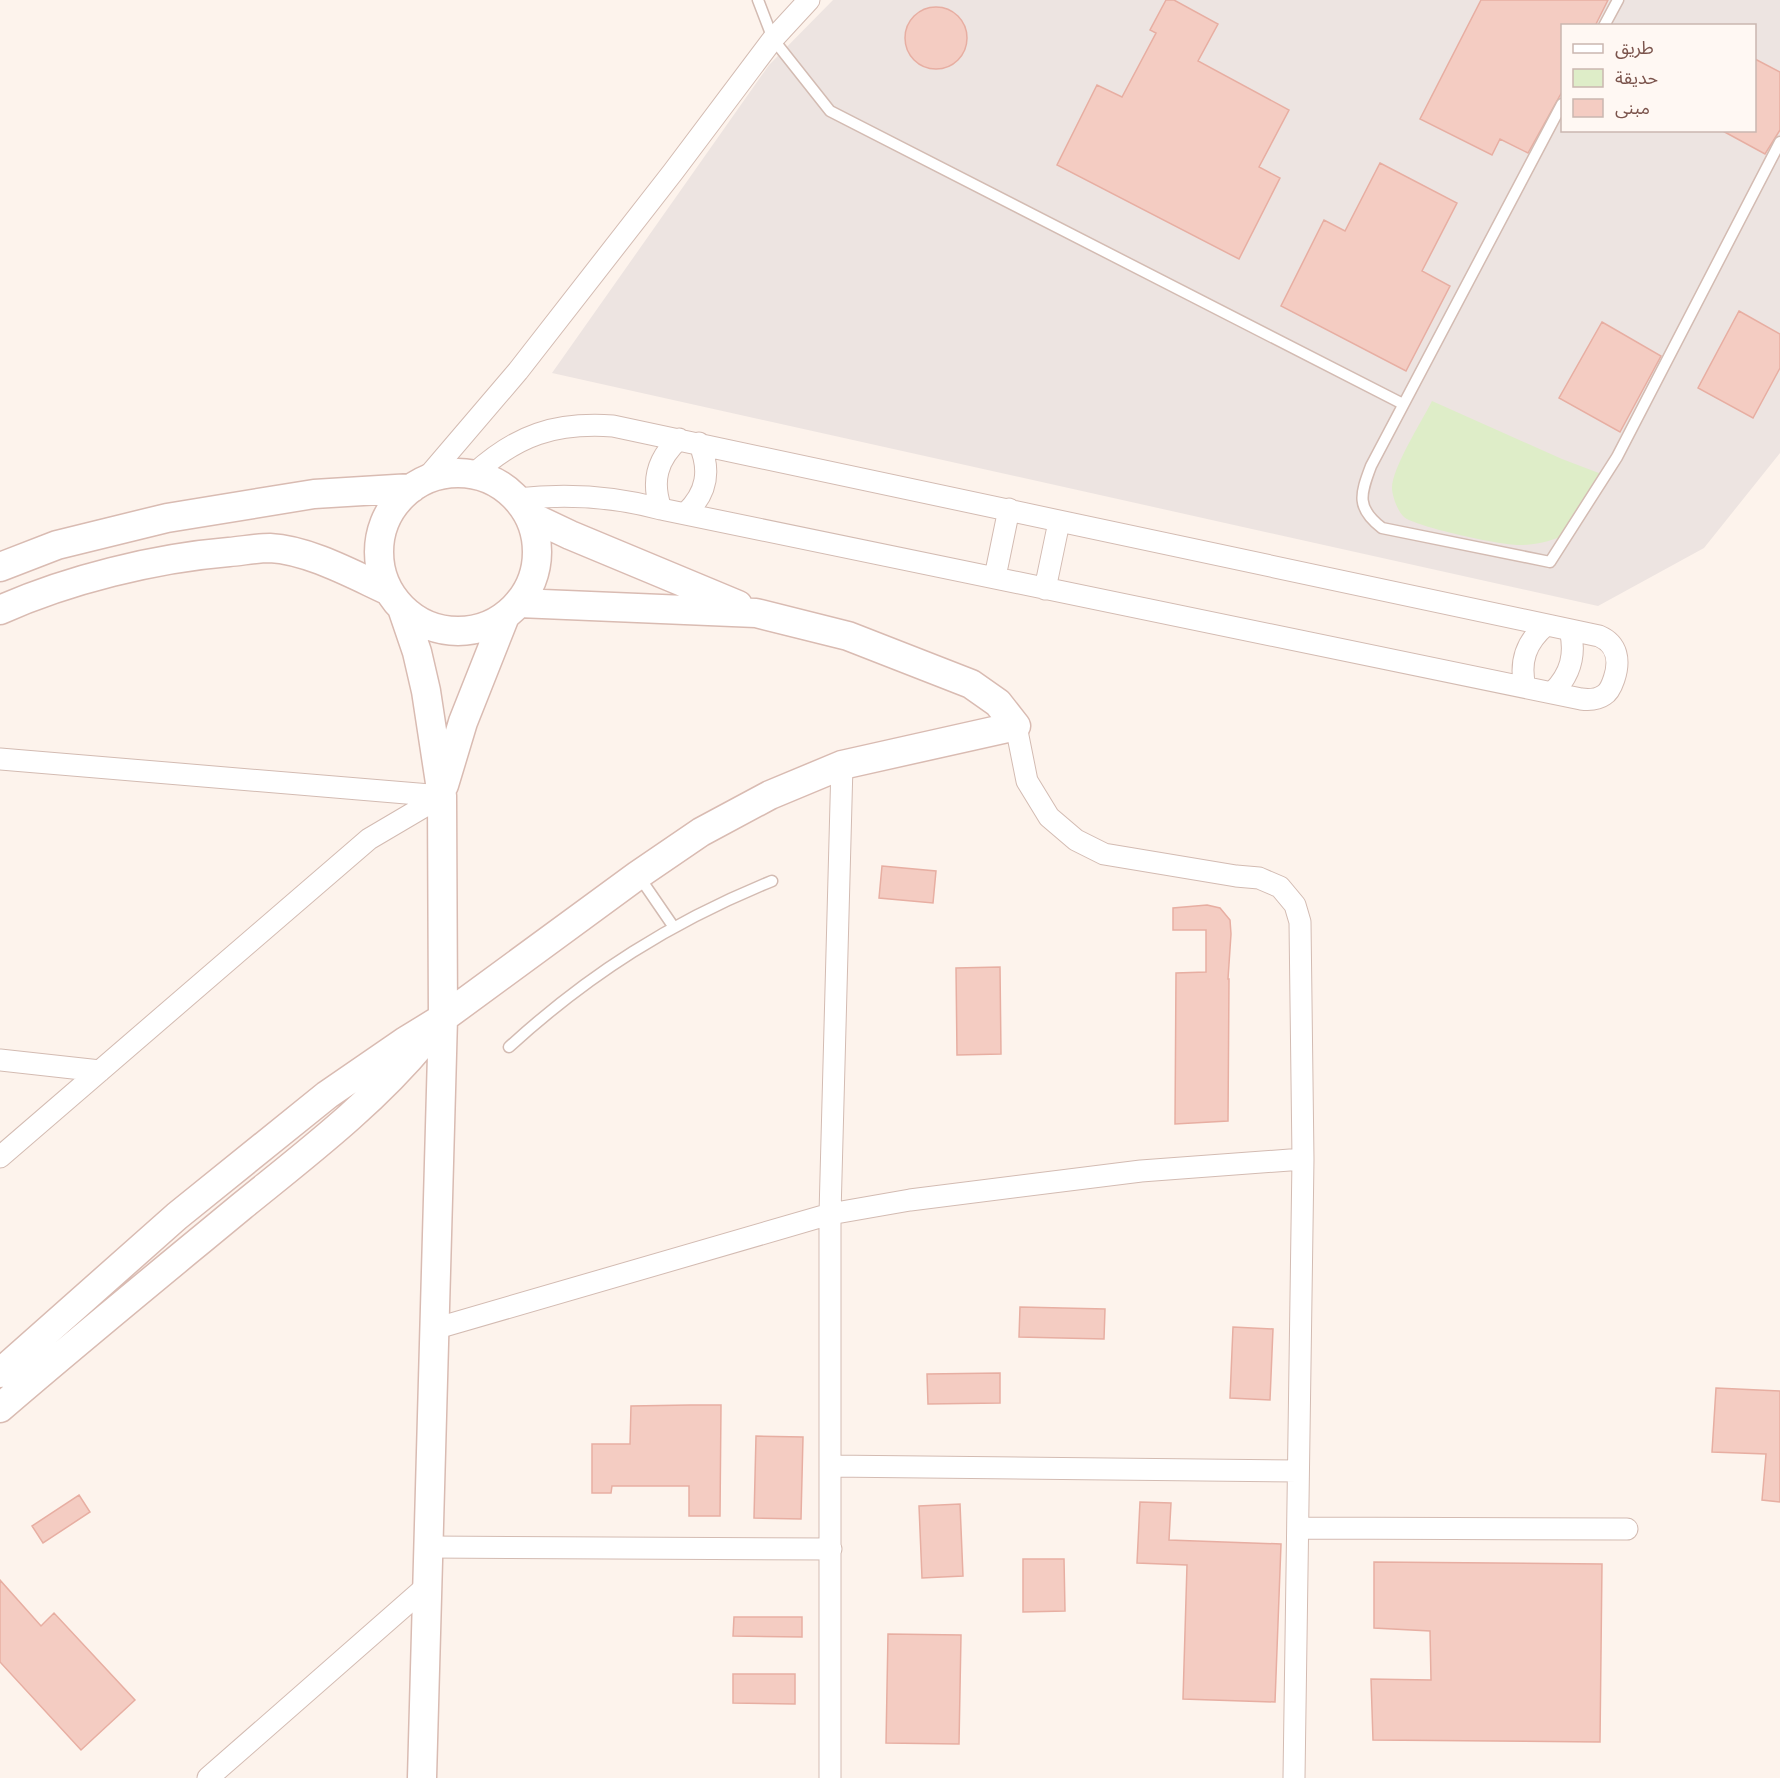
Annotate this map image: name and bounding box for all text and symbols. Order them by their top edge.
legend [1561,24,1756,132]
text: طريق [1615,36,1654,59]
text: حديقة [1615,66,1658,88]
text: مبنى [1615,96,1650,119]

